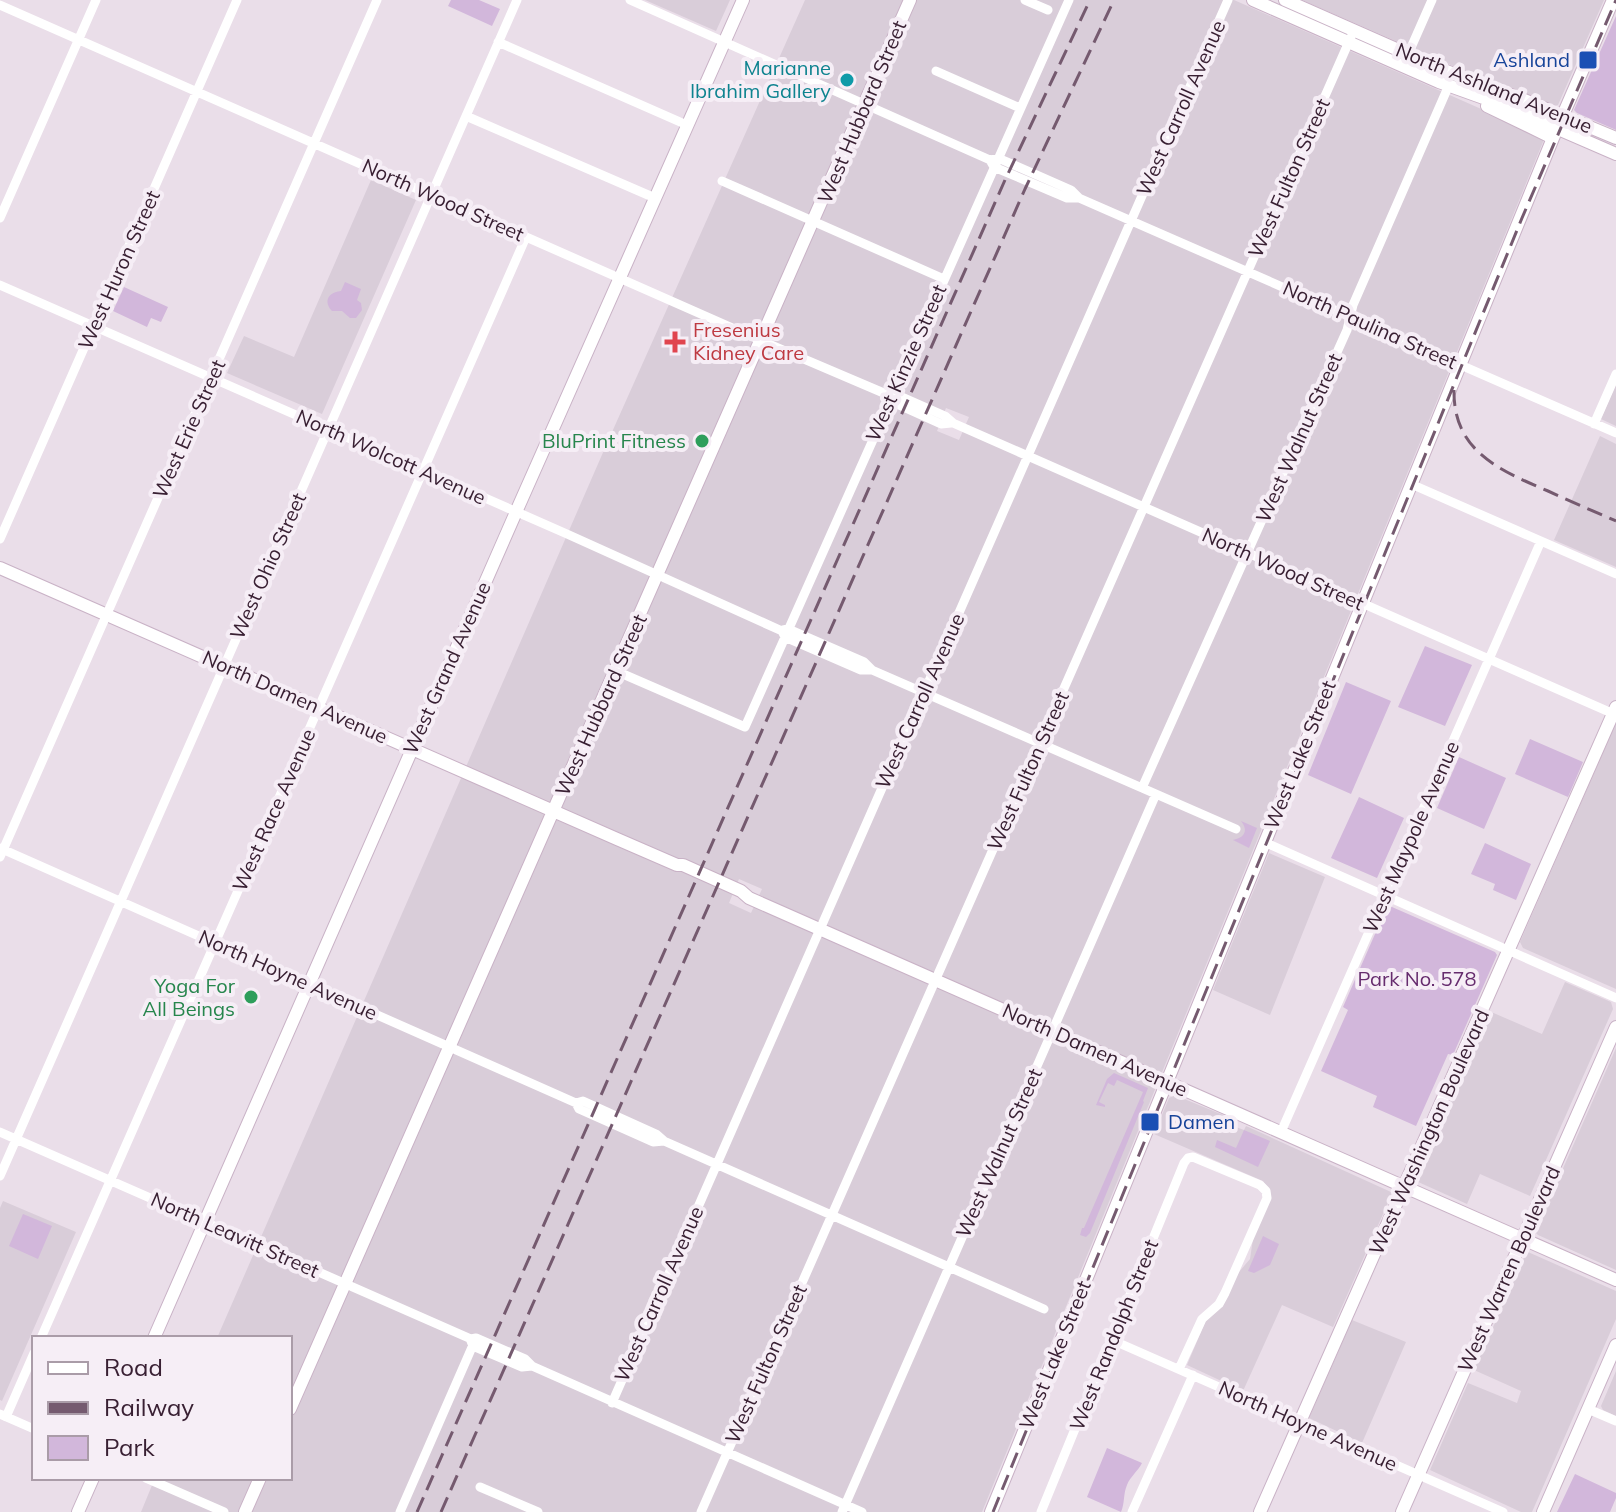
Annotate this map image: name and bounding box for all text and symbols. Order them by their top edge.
street label: West Hubbard Street [812,16,911,207]
street label: West Carroll Avenue [1131,16,1231,199]
street label: North Ashland Avenue [1392,37,1596,138]
place label: Ashland [1493,47,1570,72]
marker: Ashland [1577,49,1599,71]
place label: Marianne Ibrahim Gallery [690,55,831,103]
marker: Marianne Ibrahim Gallery [838,71,856,89]
street label: West Fulton Street [1242,94,1335,261]
street label: North Wood Street [358,153,528,246]
street label: West Huron Street [72,186,165,353]
street label: North Paulina Street [1279,275,1461,374]
street label: West Kinzie Street [860,280,951,445]
place label: Fresenius Kidney Care [693,317,804,365]
marker: Fresenius Kidney Care [664,331,686,353]
street label: West Walnut Street [1250,349,1347,526]
street label: West Erie Street [147,356,230,502]
street label: North Wolcott Avenue [292,403,490,510]
place label: BluPrint Fitness [542,428,686,453]
marker: BluPrint Fitness [693,432,711,450]
street label: West Ohio Street [224,489,311,643]
street label: North Wood Street [1198,522,1368,615]
street label: West Grand Avenue [397,578,496,758]
street label: West Carroll Avenue [870,609,970,792]
street label: West Hubbard Street [549,610,652,800]
street label: North Damen Avenue [199,644,392,749]
street label: West Lake Street [1258,677,1341,833]
street label: West Fulton Street [981,687,1074,854]
street label: West Race Avenue [226,725,321,895]
street label: West Maypole Avenue [1357,737,1464,937]
street label: North Hoyne Avenue [195,924,381,1025]
park label: Park No. 578 [1357,966,1477,991]
place label: Yoga For All Beings [143,973,236,1021]
marker: Yoga For All Beings [242,988,260,1006]
street label: North Damen Avenue [999,997,1192,1102]
street label: West Washington Boulevard [1363,1005,1494,1258]
street label: West Walnut Street [950,1064,1047,1241]
place label: Damen [1168,1109,1235,1134]
marker: Damen [1139,1111,1161,1133]
street label: West Warren Boulevard [1452,1162,1565,1376]
street label: North Leavitt Street [147,1186,323,1283]
street label: West Carroll Avenue [609,1202,709,1385]
street label: West Randolph Street [1064,1236,1163,1434]
street label: West Lake Street [1013,1277,1096,1433]
street label: West Fulton Street [719,1280,812,1447]
legend [32,1336,292,1480]
text: Road [104,1352,163,1382]
street label: North Hoyne Avenue [1215,1375,1401,1476]
text: Railway [104,1392,194,1422]
text: Park [104,1432,155,1462]

